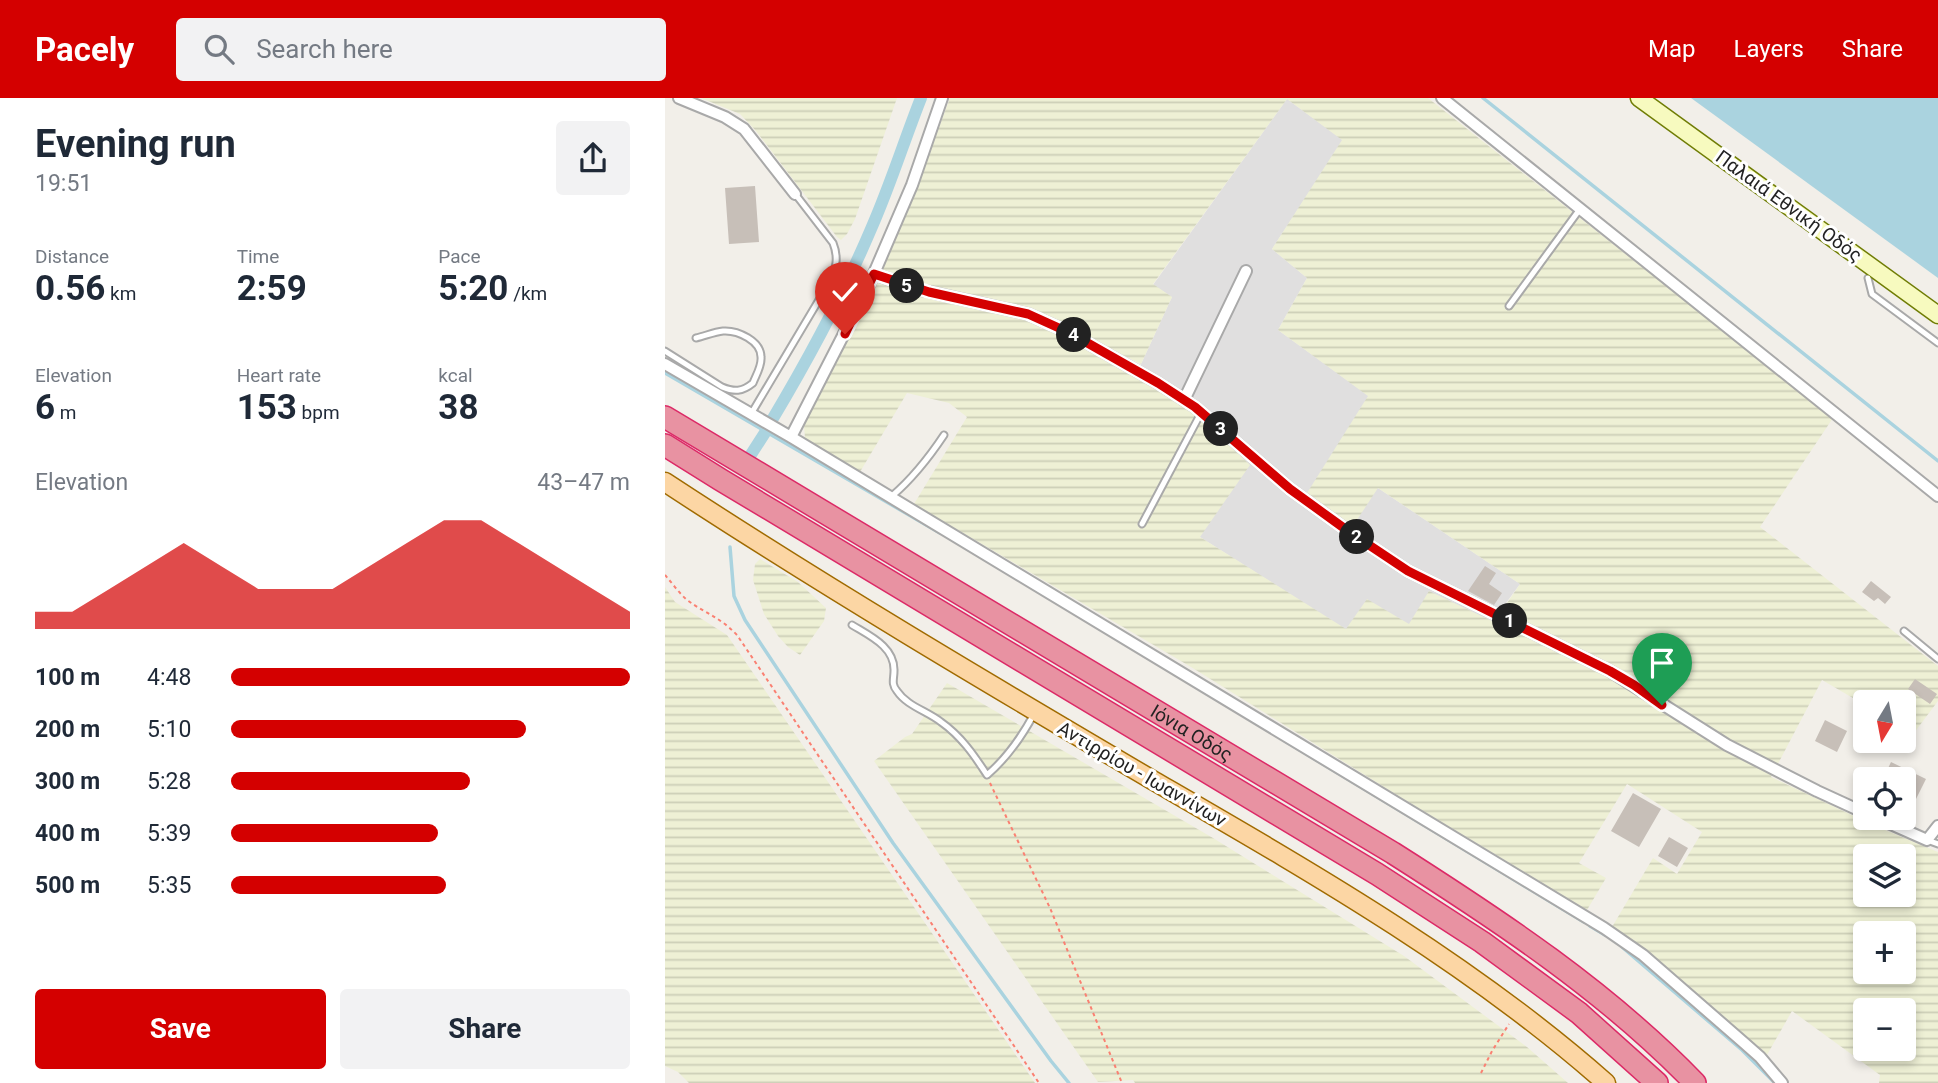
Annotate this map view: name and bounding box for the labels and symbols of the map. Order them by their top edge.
street label: Παλαιά Εθνική Οδός [1711,145,1867,267]
pin [815,262,875,334]
pin: 5 [889,268,925,304]
pin: 4 [1057,317,1091,352]
pin: 3 [1203,412,1239,446]
pin: 2 [1339,520,1375,555]
pin: 1 [1493,603,1527,638]
pin [1632,633,1692,705]
north arrow [1853,690,1916,752]
street label: Ιόνια Οδός [1147,699,1237,766]
street label: Αντιρρίου - Ιωαννίνων [1054,716,1230,832]

